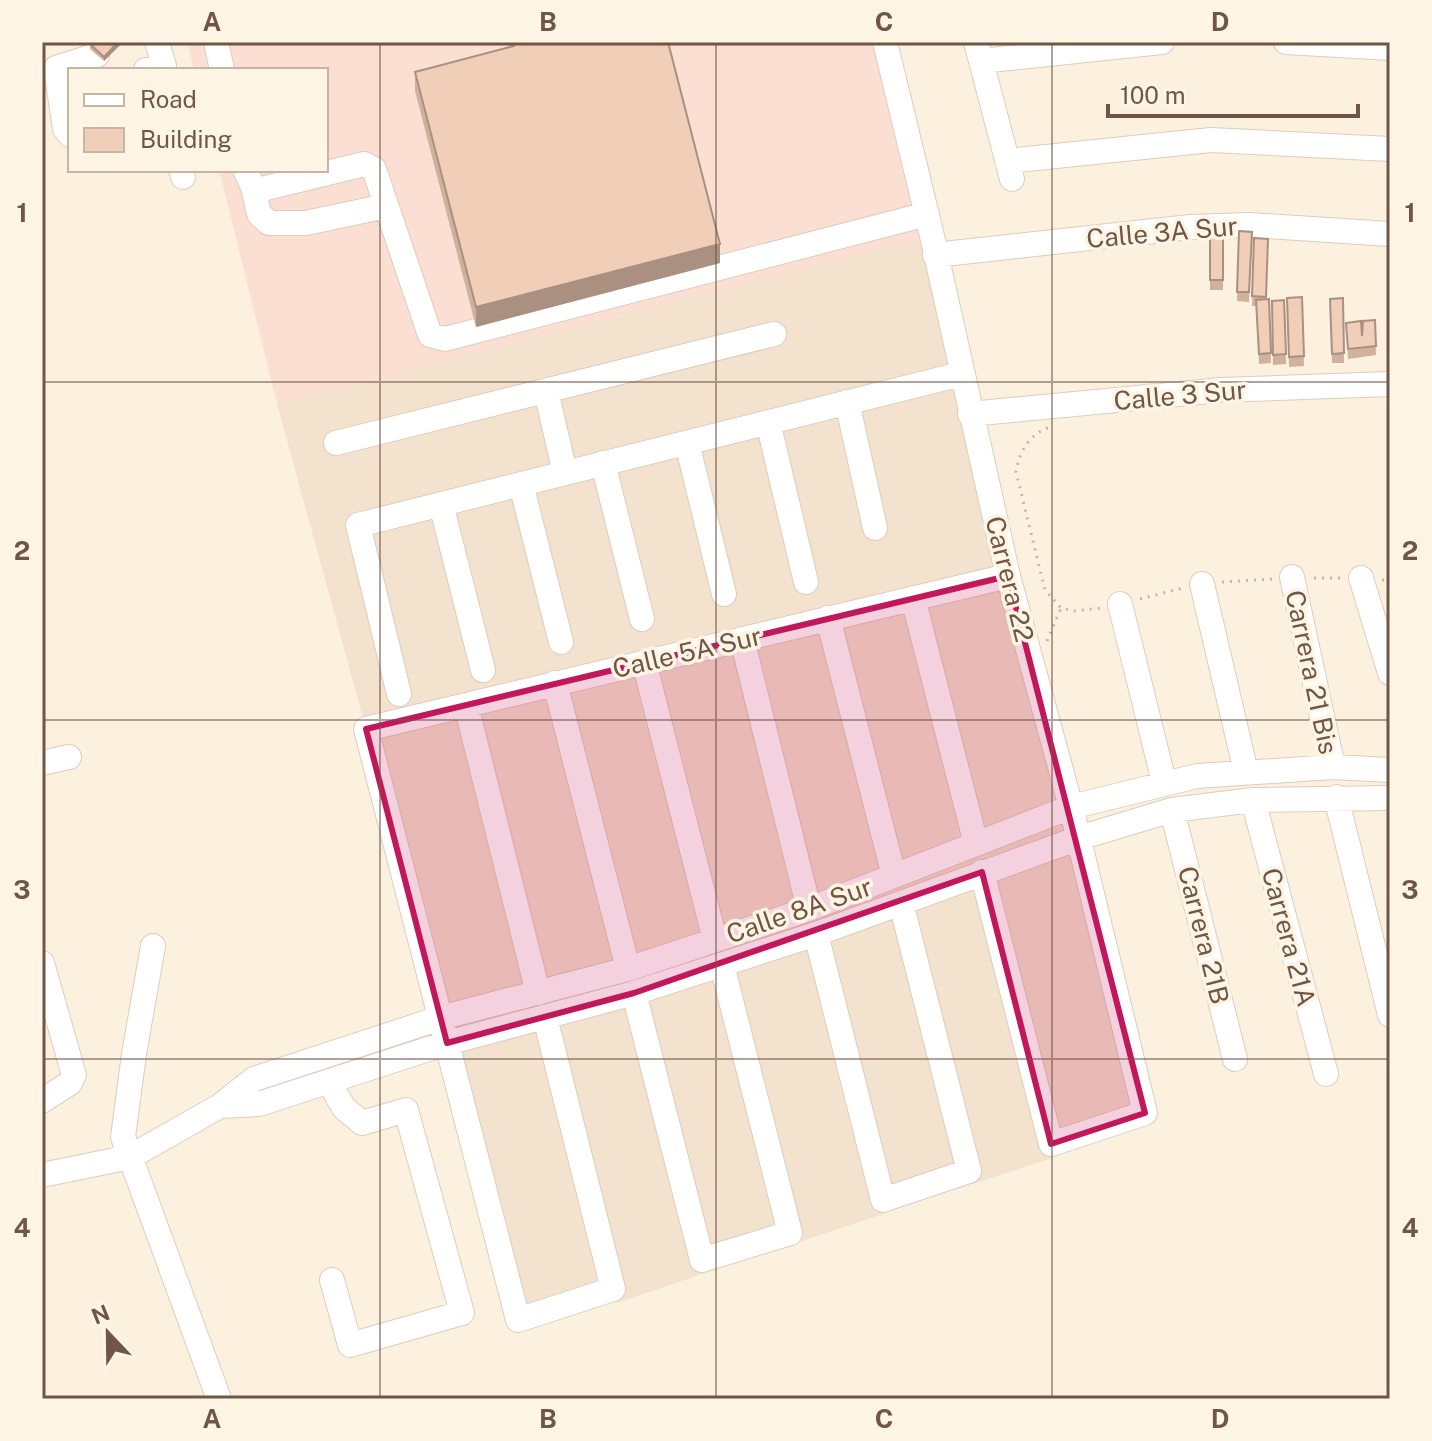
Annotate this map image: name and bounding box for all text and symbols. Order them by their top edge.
text: A [203,6,222,37]
text: B [539,6,557,37]
text: C [875,6,893,37]
text: D [1211,6,1229,37]
legend [68,68,328,172]
scale bar [1108,68,1358,118]
text: 100 m [1120,81,1186,109]
text: Road [140,85,197,113]
text: Building [140,125,232,153]
text: 1 [16,197,28,228]
text: 1 [1404,197,1416,228]
street label: Calle 3A Sur [1085,210,1239,254]
street label: Calle 3 Sur [1112,374,1248,416]
street label: Carrera 22 [979,513,1041,645]
text: 2 [14,535,30,566]
text: 2 [1402,535,1418,566]
street label: Carrera 21 Bis [1280,587,1344,757]
street label: Calle 5A Sur [609,620,765,684]
street label: Carrera 21B [1172,863,1236,1007]
street label: Carrera 21A [1256,864,1322,1010]
street label: Calle 8A Sur [722,871,876,949]
text: 3 [13,874,31,905]
text: 3 [1401,874,1419,905]
text: 4 [13,1212,31,1243]
text: 4 [1401,1212,1419,1243]
north arrow [68,1293,148,1373]
text: N [88,1299,113,1330]
text: A [203,1403,222,1434]
text: B [539,1403,557,1434]
text: C [875,1403,893,1434]
text: D [1211,1403,1229,1434]

